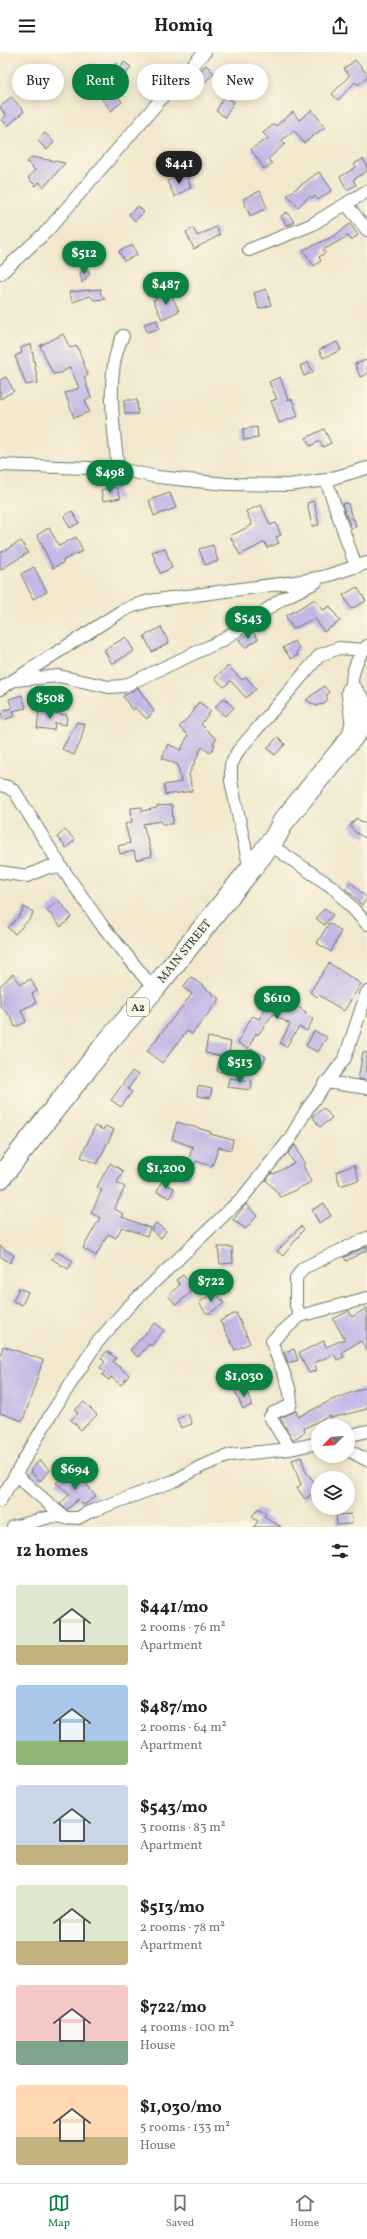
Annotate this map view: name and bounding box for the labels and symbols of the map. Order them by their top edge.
pin: $441 [155,151,203,185]
pin: $512 [60,241,108,275]
pin: $487 [142,272,190,306]
pin: $498 [86,460,134,494]
pin: $543 [224,606,272,640]
pin: $508 [26,686,74,720]
street label: MAIN STREET [154,917,215,987]
pin: $610 [253,986,301,1020]
road number: A2 [127,998,149,1016]
pin: $513 [216,1050,264,1084]
pin: $1,200 [133,1156,199,1190]
pin: $722 [187,1269,235,1303]
pin: $1,030 [211,1364,277,1398]
north arrow [311,1419,355,1463]
pin: $694 [51,1457,99,1491]

